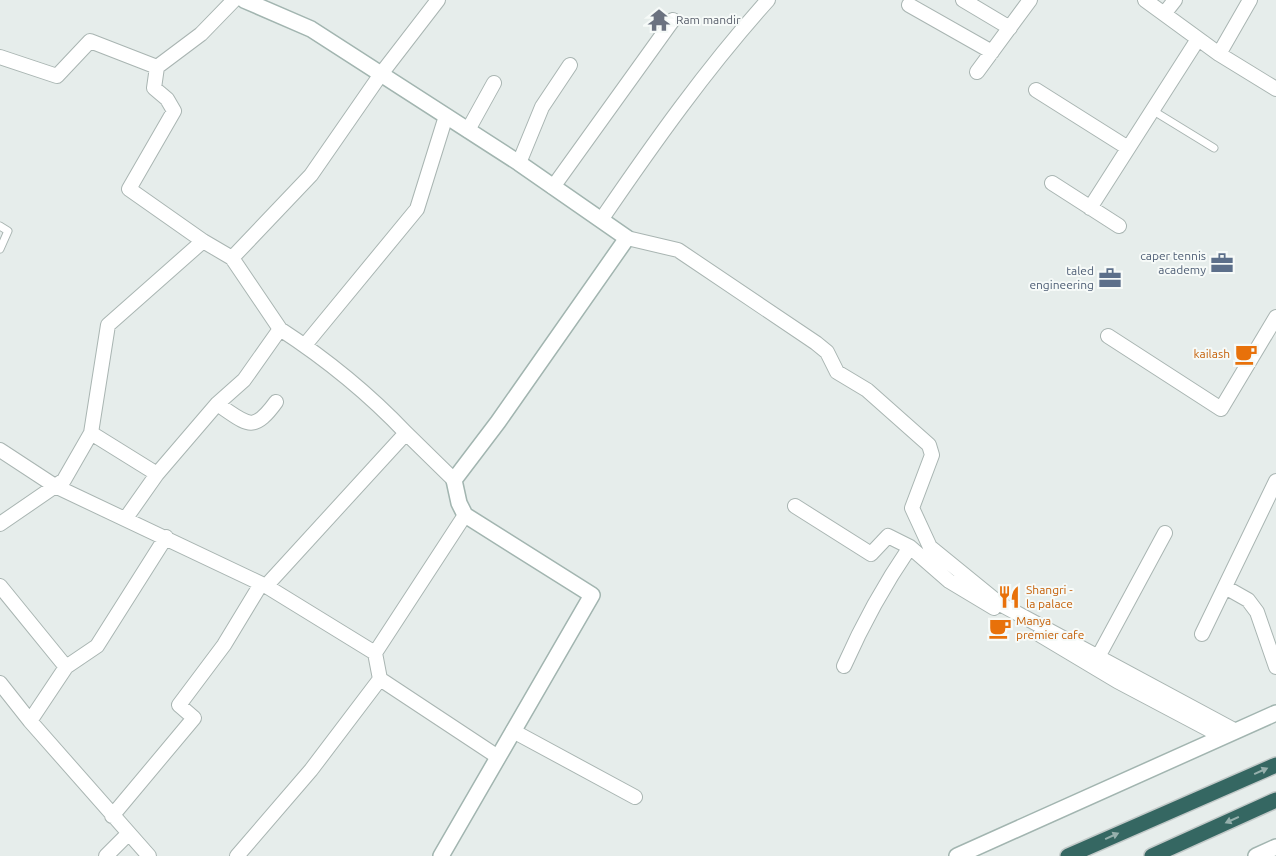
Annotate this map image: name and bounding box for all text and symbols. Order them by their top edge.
temple icon: Ram mandir [646,7,672,33]
place label: Ram mandir [676,13,741,26]
place label: caper tennis academy [1140,249,1206,276]
office icon: caper tennis academy [1209,250,1235,276]
place label: taled engineering [1029,264,1094,291]
office icon: taled engineering [1097,265,1123,291]
cafe icon: kailash [1233,341,1259,367]
place label: kailash [1193,347,1230,360]
place label: Shangri - la palace [1026,583,1073,610]
restaurant icon: Shangri - la palace [996,584,1022,610]
place label: Manya premier cafe [1016,614,1084,641]
cafe icon: Manya premier cafe [987,615,1013,641]
one-way arrow [1254,767,1268,775]
one-way arrow [1225,817,1239,825]
one-way arrow [1105,832,1119,840]

